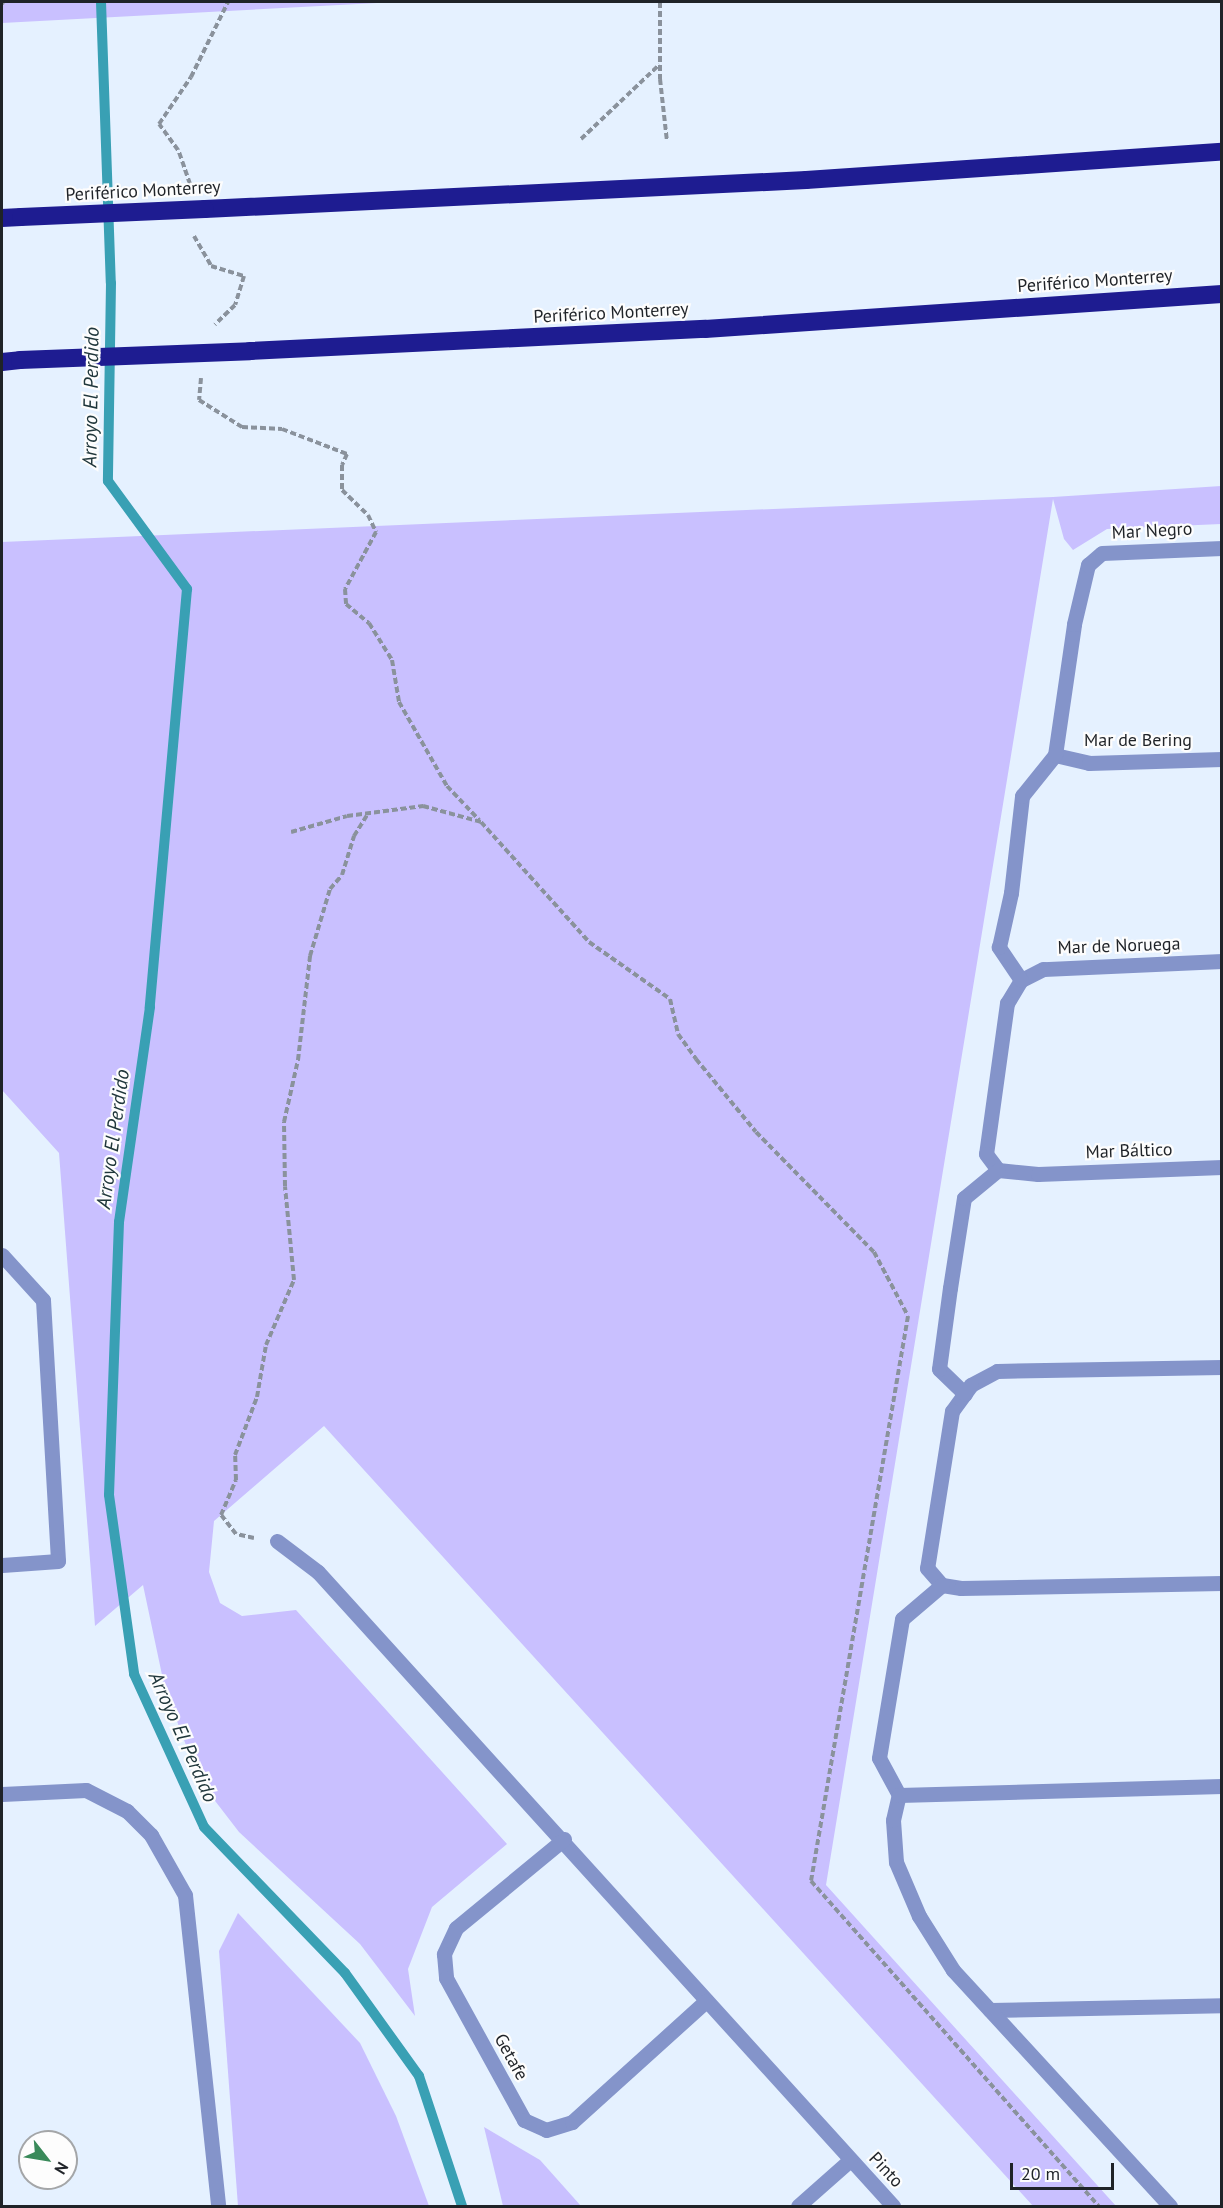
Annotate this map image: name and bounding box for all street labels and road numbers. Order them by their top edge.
street label: Periférico Monterrey [65,176,221,206]
street label: Periférico Monterrey [1017,265,1173,297]
street label: Periférico Monterrey [533,298,689,328]
street label: Mar Negro [1111,518,1193,544]
street label: Mar de Bering [1084,729,1192,751]
street label: Mar de Noruega [1057,933,1181,959]
street label: Mar Báltico [1085,1139,1173,1163]
street label: Getafe [489,2030,533,2084]
street label: Pinto [864,2148,908,2192]

